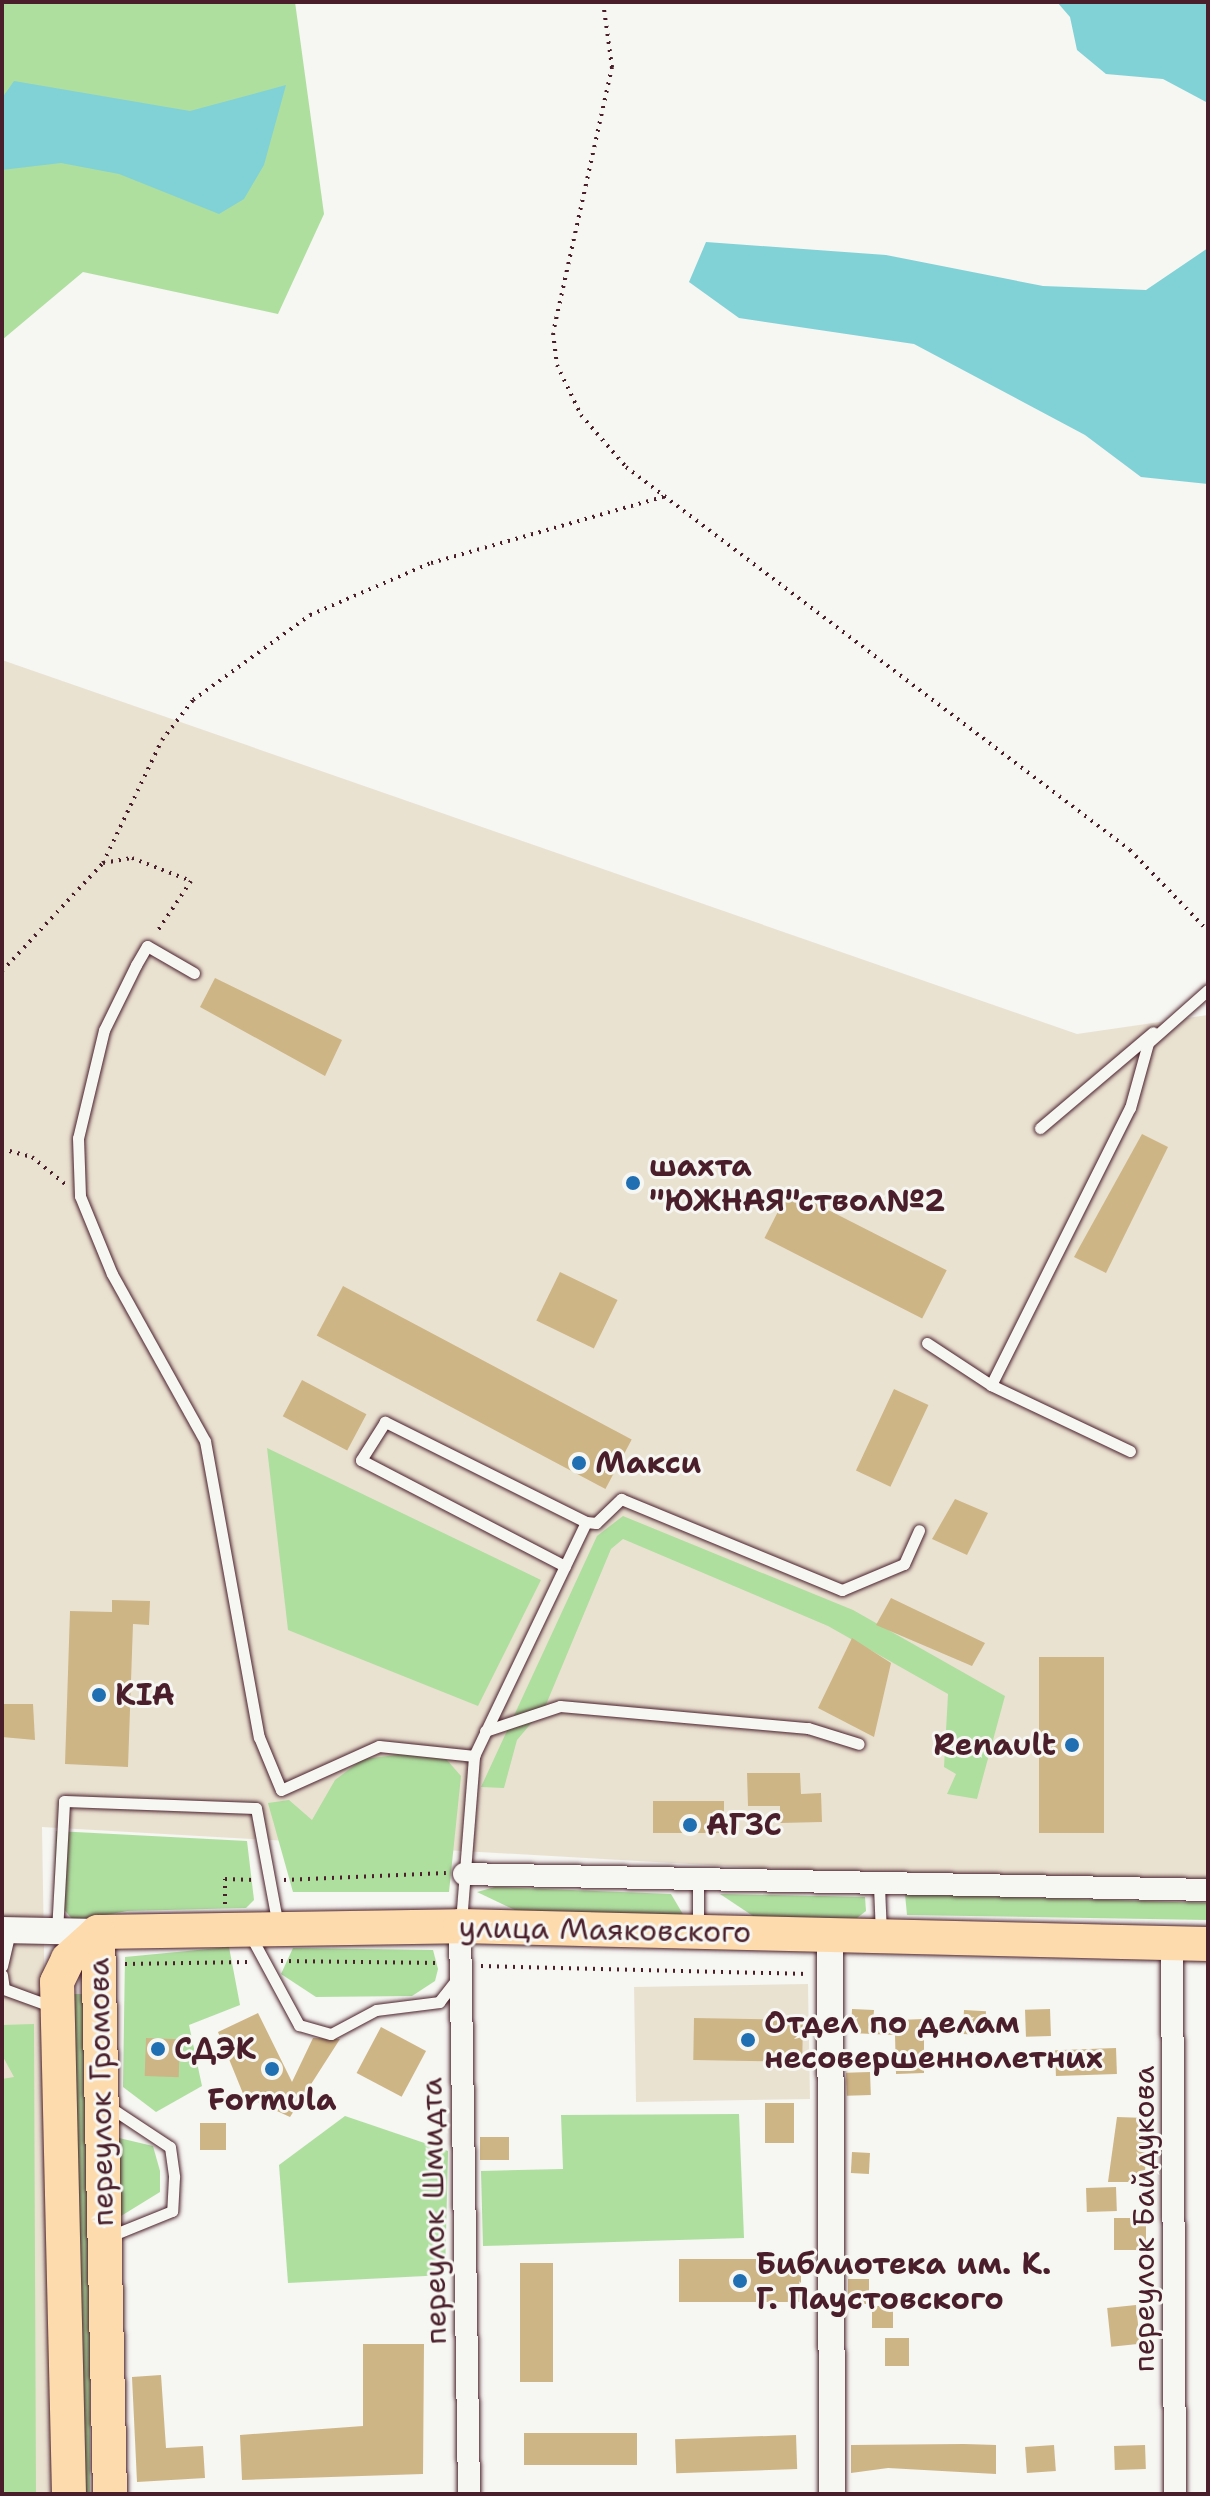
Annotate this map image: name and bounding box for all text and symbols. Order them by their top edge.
place label: шахта "ЮЖНАЯ"ствол№2 [649,1148,945,1218]
marker: шахта "ЮЖНАЯ"ствол№2 [624,1174,642,1192]
place label: Макси [595,1445,701,1481]
marker: Макси [570,1454,588,1472]
place label: KIA [115,1677,175,1713]
marker: KIA [90,1686,108,1704]
place label: Renault [933,1727,1056,1763]
marker: Renault [1063,1736,1081,1754]
place label: АГЗС [706,1807,782,1843]
marker: АГЗС [681,1816,699,1834]
street label: улица Маяковского [458,1909,752,1951]
street label: переулок Громова [81,1957,121,2227]
place label: Отдел по делам несовершеннолетних [764,2005,1103,2076]
place label: СДЭК [174,2031,256,2067]
marker: Отдел по делам несовершеннолетних [739,2031,757,2049]
marker: СДЭК [149,2040,167,2058]
marker: Formula [263,2060,281,2078]
street label: переулок Байдукова [1126,2066,1162,2372]
street label: переулок Шмидта [414,2077,454,2345]
place label: Formula [208,2082,336,2118]
place label: Библиотека им. К. Г. Паустовского [756,2246,1051,2316]
marker: Библиотека им. К. Г. Паустовского [731,2272,749,2290]

